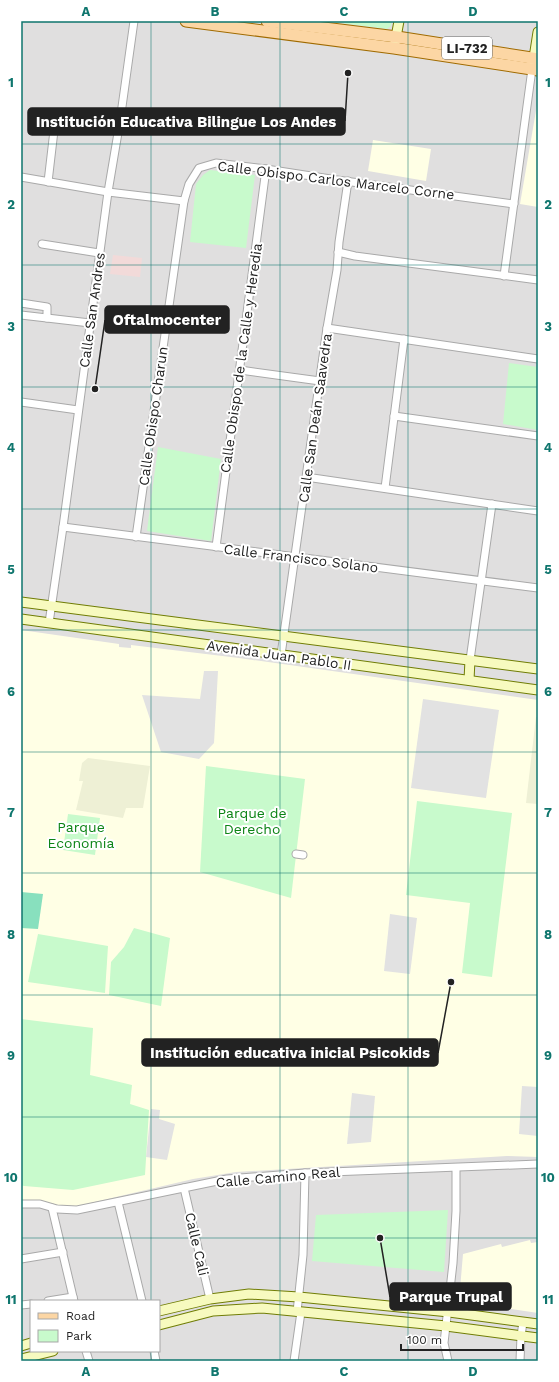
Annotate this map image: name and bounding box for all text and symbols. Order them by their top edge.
text: A [82,4,91,19]
text: B [211,4,220,19]
text: C [340,4,349,19]
text: D [468,4,478,19]
road number: LI-732 [442,37,492,59]
text: 1 [8,75,14,90]
text: 1 [545,75,551,90]
callout: Institución Educativa Bilingue Los Andes [28,108,345,135]
text: Institución Educativa Bilingue Los Andes [36,113,336,131]
street label: Calle Obispo Carlos Marcelo Corne [217,158,455,202]
text: 2 [7,197,15,212]
text: 2 [544,197,552,212]
street label: Calle Obispo de la Calle y Heredia [217,242,265,474]
street label: Calle San Andres [76,251,108,369]
callout: Oftalmocenter [105,306,229,333]
text: Oftalmocenter [113,311,222,329]
text: 3 [7,319,15,334]
text: 3 [544,319,552,334]
street label: Calle San Deán Saavedra [295,332,335,504]
street label: Calle Obispo Charun [135,345,171,487]
text: 4 [7,440,16,455]
text: 4 [544,440,553,455]
street label: Calle Francisco Solano [223,541,379,575]
text: 5 [7,562,15,577]
text: 5 [544,562,552,577]
street label: Avenida Juan Pablo II [206,637,352,673]
text: 6 [7,684,15,699]
text: 6 [544,684,552,699]
text: 7 [7,805,15,820]
park label: Parque de Derecho [217,805,287,837]
text: 7 [544,805,552,820]
park label: Parque Economía [48,819,115,851]
text: 8 [7,927,15,942]
text: 8 [544,927,552,942]
callout: Institución educativa inicial Psicokids [142,1039,438,1066]
text: Institución educativa inicial Psicokids [150,1044,430,1062]
text: 9 [7,1048,15,1063]
text: 9 [544,1048,552,1063]
street label: Calle Camino Real [215,1164,342,1190]
text: 10 [4,1170,18,1185]
text: 10 [541,1170,555,1185]
street label: Calle Cali [182,1211,212,1277]
callout: Parque Trupal [390,1283,511,1310]
text: Parque Trupal [399,1288,503,1306]
text: 11 [5,1292,17,1307]
text: 11 [542,1292,554,1307]
legend [30,1300,160,1352]
text: Road [66,1309,95,1323]
scale bar [401,1326,523,1352]
text: Park [66,1329,92,1343]
text: 100 m [407,1333,442,1347]
text: A [82,1364,91,1379]
text: B [211,1364,220,1379]
text: C [340,1364,349,1379]
text: D [468,1364,478,1379]

